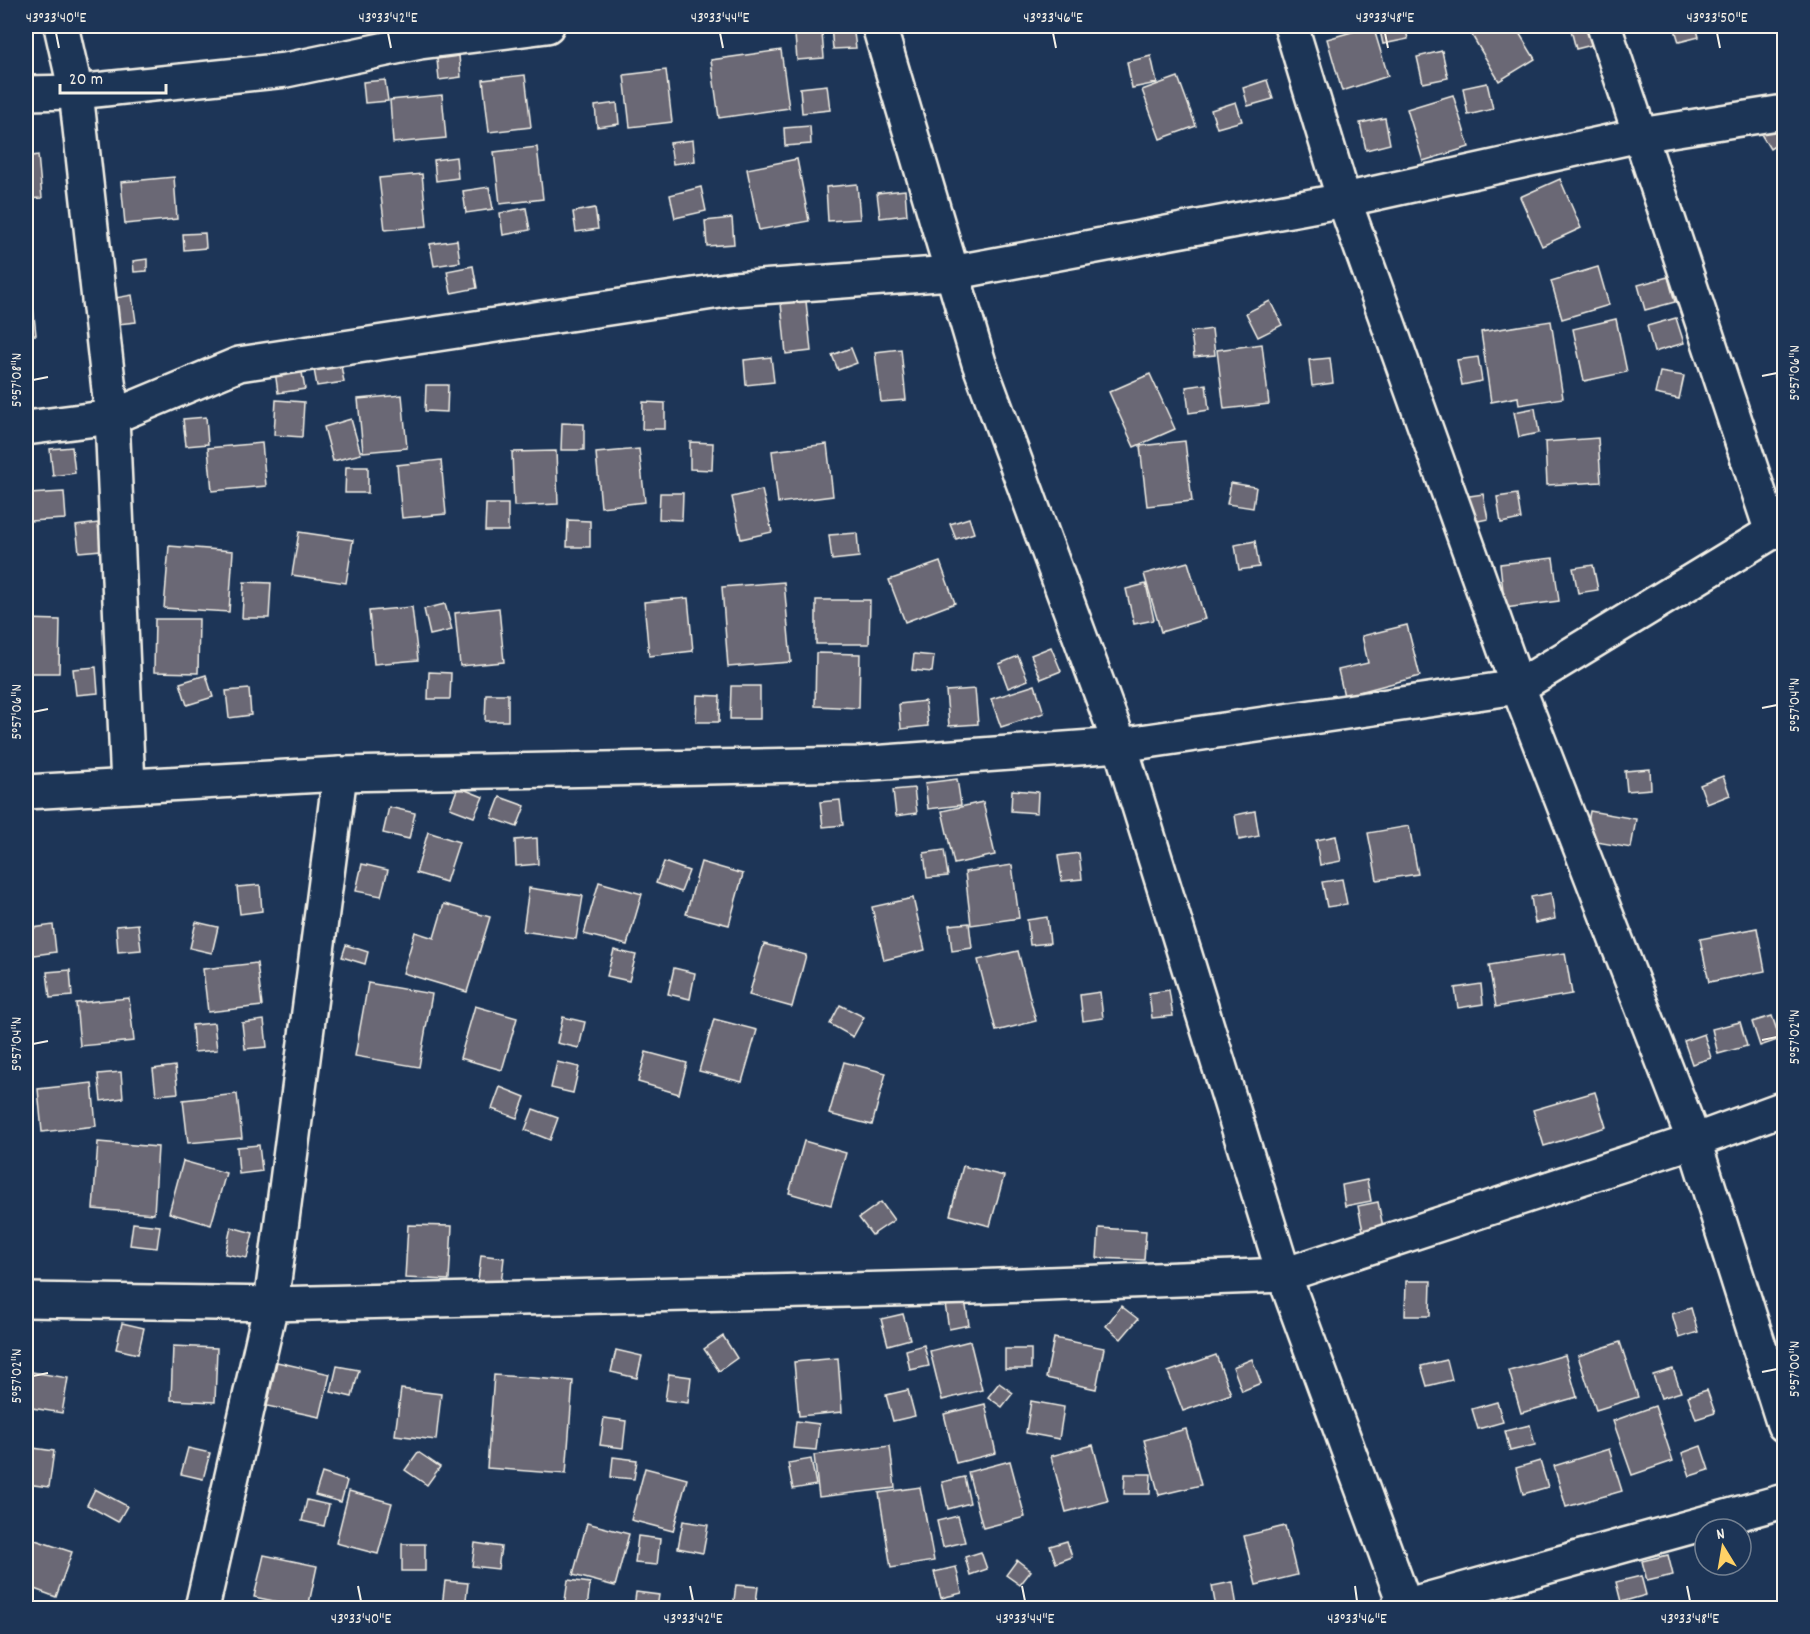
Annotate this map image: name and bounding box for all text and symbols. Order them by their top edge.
text: 43°33'40"E [26,8,86,30]
text: 43°33'42"E [359,8,418,30]
text: 43°33'44"E [691,8,749,30]
text: 43°33'46"E [1023,8,1083,30]
text: 43°33'48"E [1356,8,1414,30]
text: 43°33'50"E [1686,8,1748,30]
scale bar [60,57,166,95]
text: 20 m [69,68,103,93]
text: 5°57'06"N [1785,345,1807,401]
text: 5°57'08"N [7,353,29,407]
text: 5°57'04"N [1785,678,1807,732]
text: 5°57'06"N [7,684,29,740]
text: 5°57'02"N [1785,1010,1807,1064]
text: 5°57'04"N [7,1017,29,1071]
text: 5°57'00"N [1785,1341,1807,1397]
text: 5°57'02"N [7,1349,29,1403]
north arrow [1693,1517,1753,1577]
text: N [1715,1523,1727,1547]
text: 43°33'40"E [331,1609,391,1631]
text: 43°33'42"E [664,1609,723,1631]
text: 43°33'44"E [996,1609,1054,1631]
text: 43°33'46"E [1327,1609,1387,1631]
text: 43°33'48"E [1661,1609,1719,1631]

